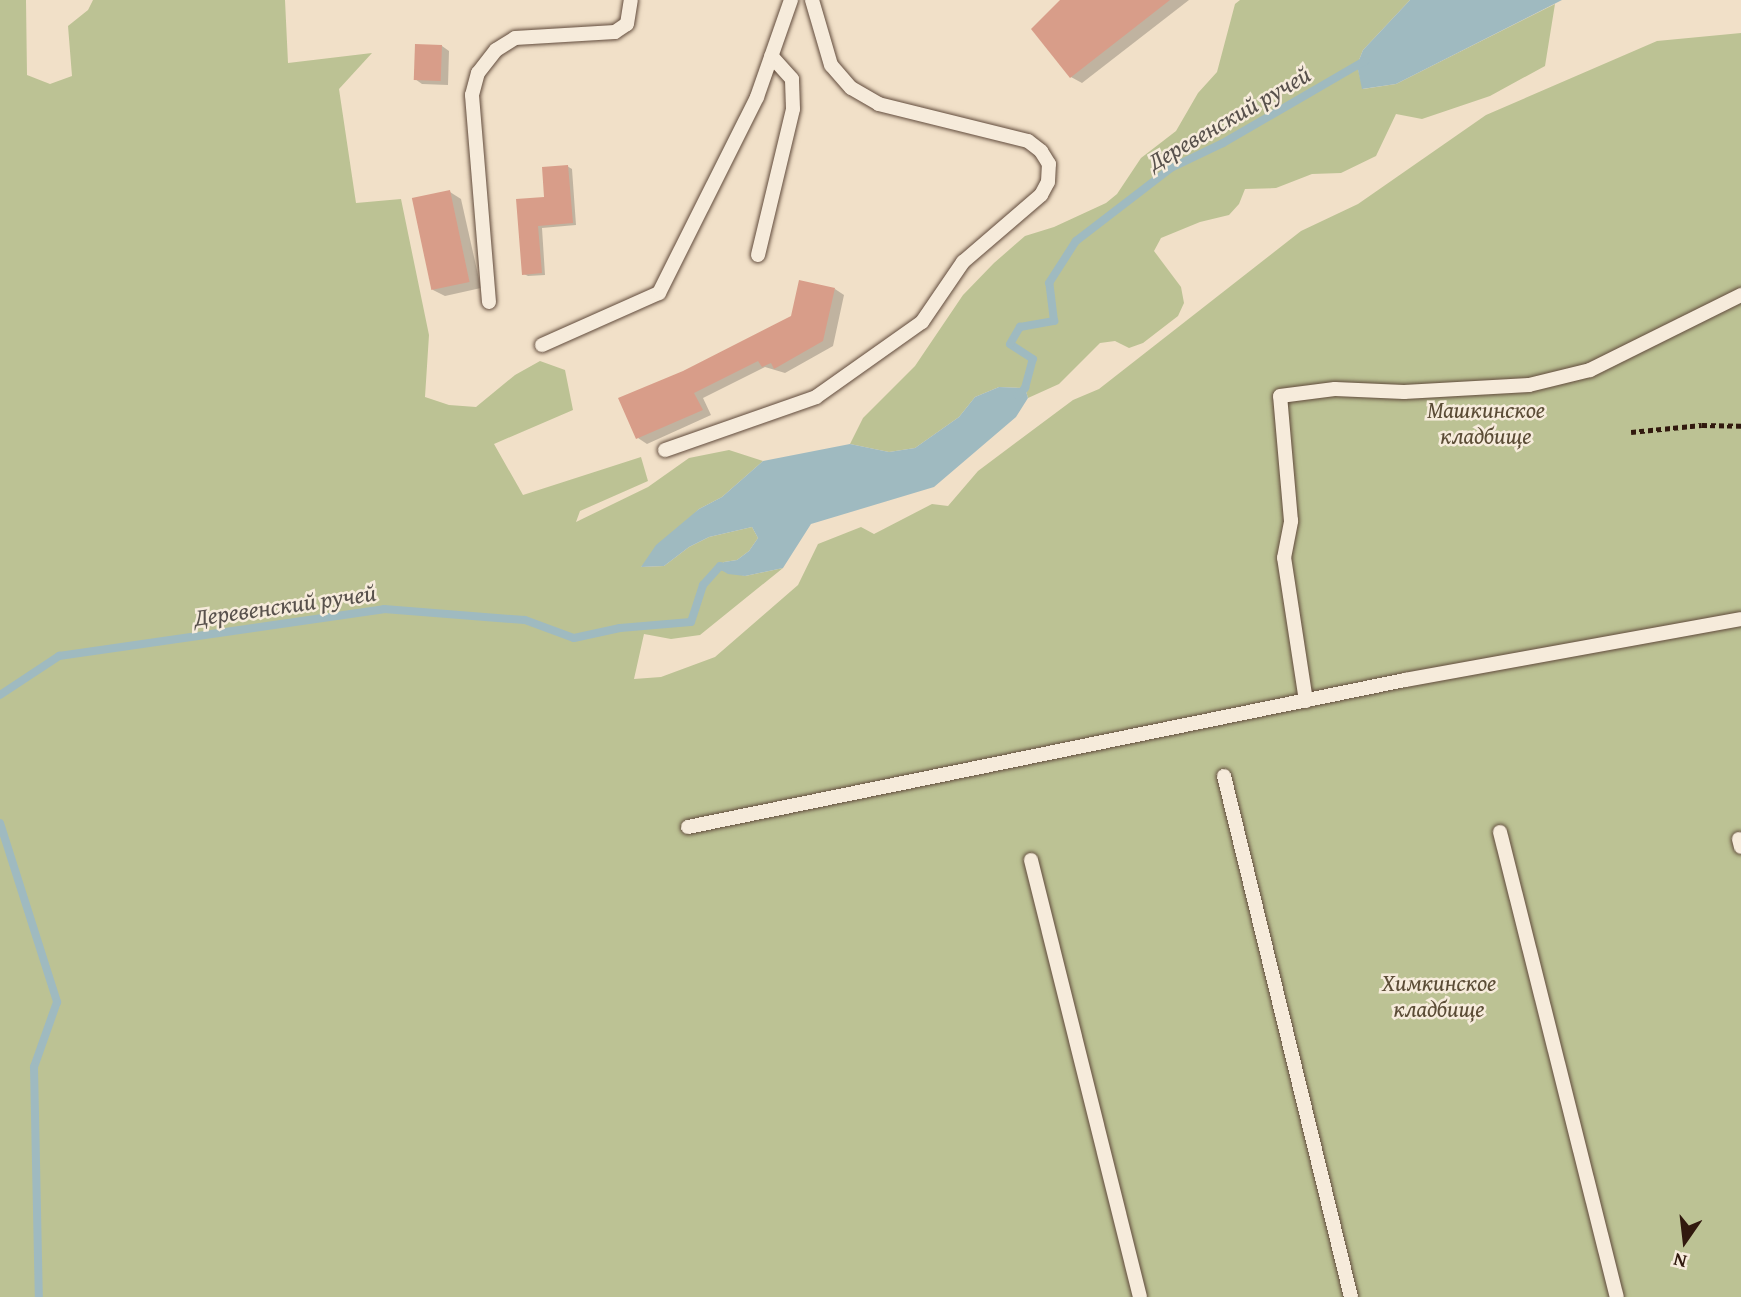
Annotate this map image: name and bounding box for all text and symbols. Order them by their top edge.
water label: Деревенский ручей [1142,60,1316,176]
park label: Машкинское кладбище [1427,396,1545,450]
water label: Деревенский ручей [192,578,378,632]
park label: Химкинское кладбище [1382,969,1496,1023]
north arrow [1650,1206,1720,1276]
text: N [1670,1246,1689,1276]

